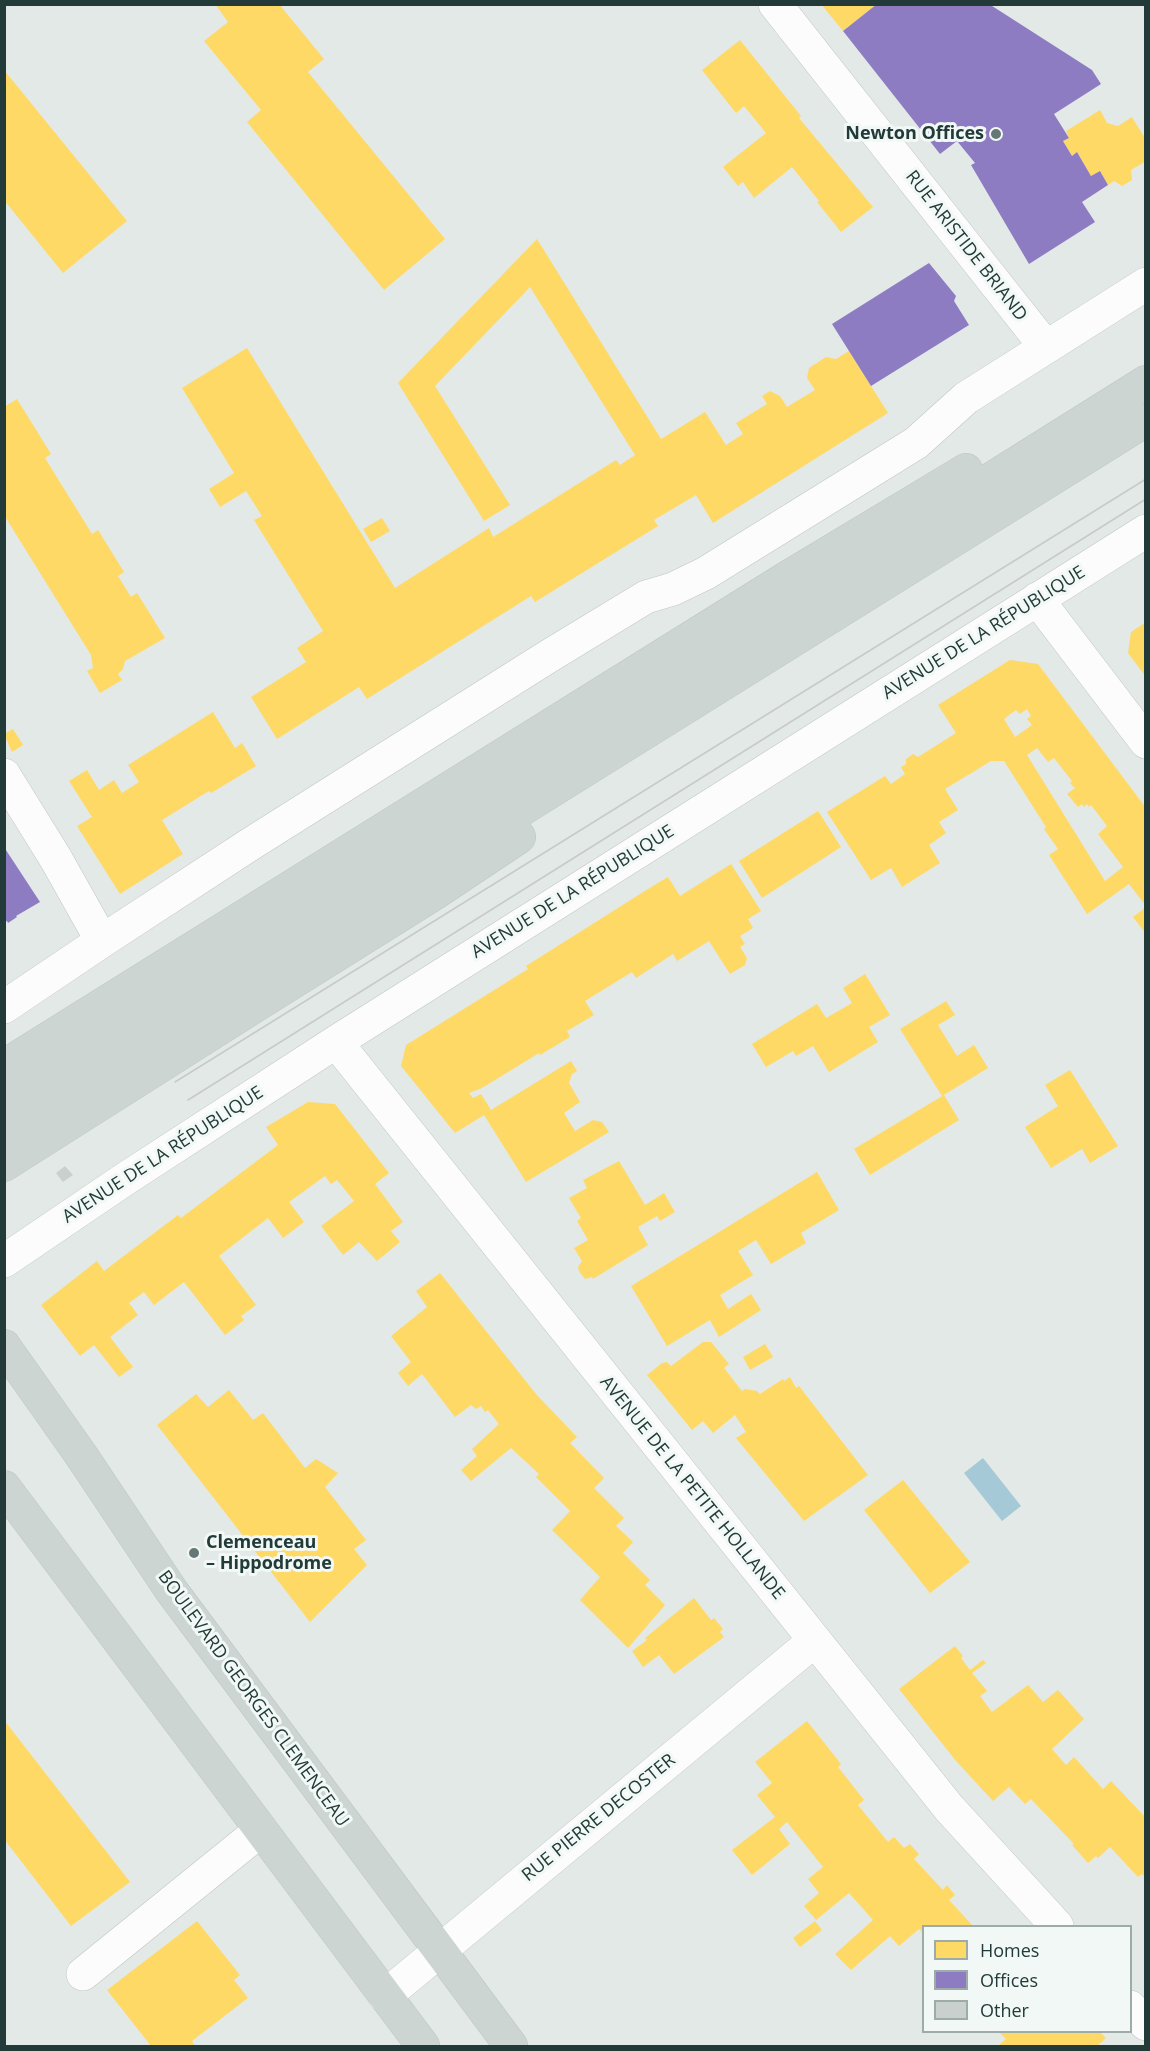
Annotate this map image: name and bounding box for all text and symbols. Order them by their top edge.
place label: Newton Offices [845,123,984,145]
marker: Newton Offices [989,127,1003,141]
street label: RUE ARISTIDE BRIAND [901,167,1031,325]
street label: AVENUE DE LA RÉPUBLIQUE [879,562,1089,704]
street label: AVENUE DE LA RÉPUBLIQUE [468,821,678,963]
street label: AVENUE DE LA RÉPUBLIQUE [59,1082,267,1228]
street label: AVENUE DE LA PETITE HOLLANDE [595,1372,789,1604]
place label: Clemenceau – Hippodrome [206,1532,332,1574]
marker: Clemenceau – Hippodrome [187,1546,201,1560]
street label: BOULEVARD GEORGES CLEMENCEAU [153,1567,353,1831]
street label: RUE PIERRE DECOSTER [518,1750,680,1886]
legend [922,1925,1132,2033]
text: Homes [980,1938,1039,1962]
text: Offices [980,1968,1038,1992]
text: Other [980,1998,1029,2022]

